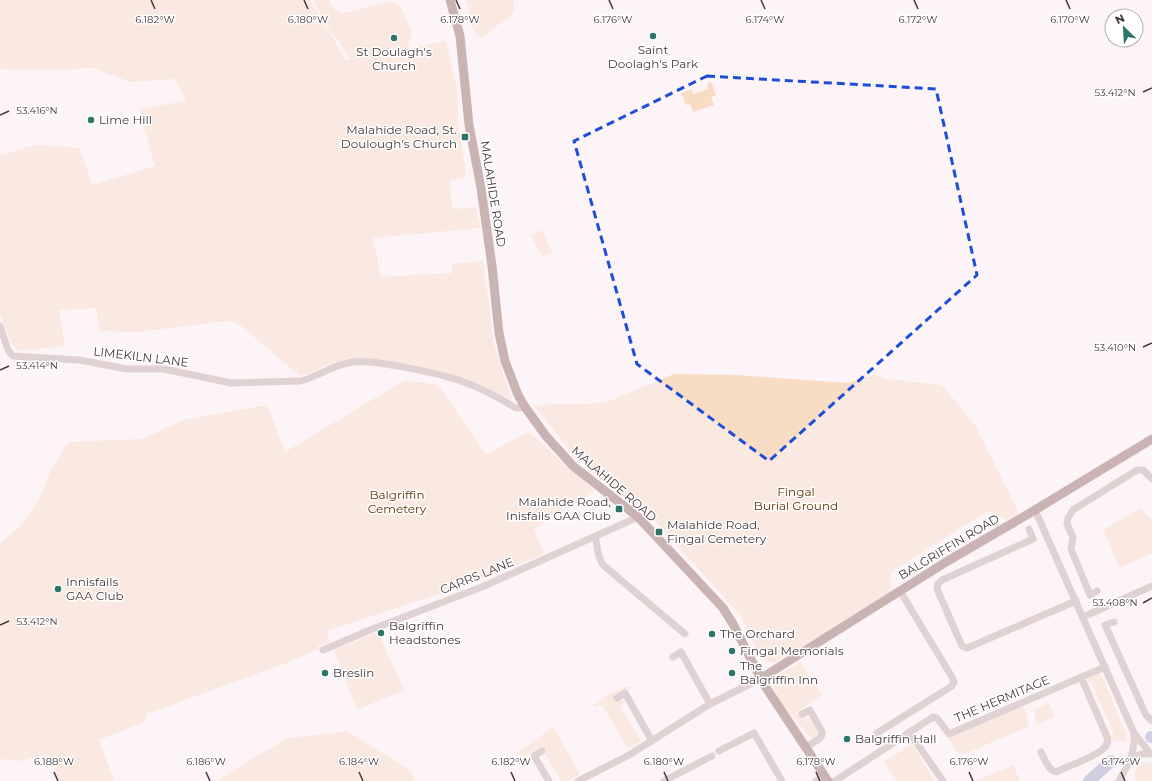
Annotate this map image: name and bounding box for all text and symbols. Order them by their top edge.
north arrow [1104,8,1144,48]
text: N [1113,11,1127,27]
text: 6.182°W [135,13,175,26]
text: 6.180°W [288,13,328,26]
text: 6.178°W [440,13,480,26]
text: 6.176°W [594,13,632,26]
text: 6.174°W [746,13,784,26]
text: 6.172°W [899,13,937,26]
text: 6.170°W [1050,13,1090,26]
marker: Saint Doolagh's Park [648,31,658,41]
marker: St Doulagh's Church [389,33,399,43]
place label: Saint Doolagh's Park [608,42,699,71]
place label: St Doulagh's Church [356,44,432,73]
text: 53.412°N [1094,86,1136,99]
text: 53.416°N [16,104,58,117]
place label: Lime Hill [99,112,152,127]
marker: Lime Hill [86,115,96,125]
place label: Malahide Road, St. Doulough's Church [341,122,457,151]
marker: Malahide Road, St. Doulough's Church [460,132,470,142]
street label: MALAHIDE ROAD [478,140,509,248]
text: 53.410°N [1094,341,1136,354]
street label: LIMEKILN LANE [93,343,190,370]
text: 53.414°N [16,359,58,372]
street label: MALAHIDE ROAD [569,443,660,525]
park label: Fingal Burial Ground [754,484,838,513]
park label: Balgriffin Cemetery [368,487,427,516]
place label: Malahide Road, Inisfails GAA Club [506,494,611,523]
marker: Malahide Road, Inisfails GAA Club [614,504,624,514]
street label: BALGRIFFIN ROAD [896,511,1002,583]
place label: Malahide Road, Fingal Cemetery [667,517,767,546]
marker: Malahide Road, Fingal Cemetery [654,527,664,537]
street label: CARRS LANE [438,554,516,597]
place label: Innisfails GAA Club [66,574,124,603]
marker: Innisfails GAA Club [53,584,63,594]
text: 53.408°N [1092,596,1138,609]
text: 53.412°N [16,615,58,628]
place label: Balgriffin Headstones [389,618,460,647]
place label: The Orchard [720,626,795,641]
marker: Balgriffin Headstones [376,628,386,638]
marker: The Orchard [707,629,717,639]
place label: Fingal Memorials [740,643,844,658]
marker: Fingal Memorials [727,646,737,656]
place label: The Balgriffin Inn [740,658,818,687]
place label: Breslin [333,665,374,680]
marker: Breslin [320,668,330,678]
marker: The Balgriffin Inn [727,668,737,678]
street label: THE HERMITAGE [952,672,1052,725]
place label: Balgriffin Hall [855,731,936,746]
marker: Balgriffin Hall [842,734,852,744]
text: 6.188°W [34,755,74,768]
text: 6.186°W [186,755,226,768]
text: 6.184°W [339,755,379,768]
text: 6.182°W [491,755,531,768]
text: 6.180°W [644,755,684,768]
text: 6.178°W [796,755,836,768]
text: 6.176°W [950,755,988,768]
text: 6.174°W [1102,755,1140,768]

